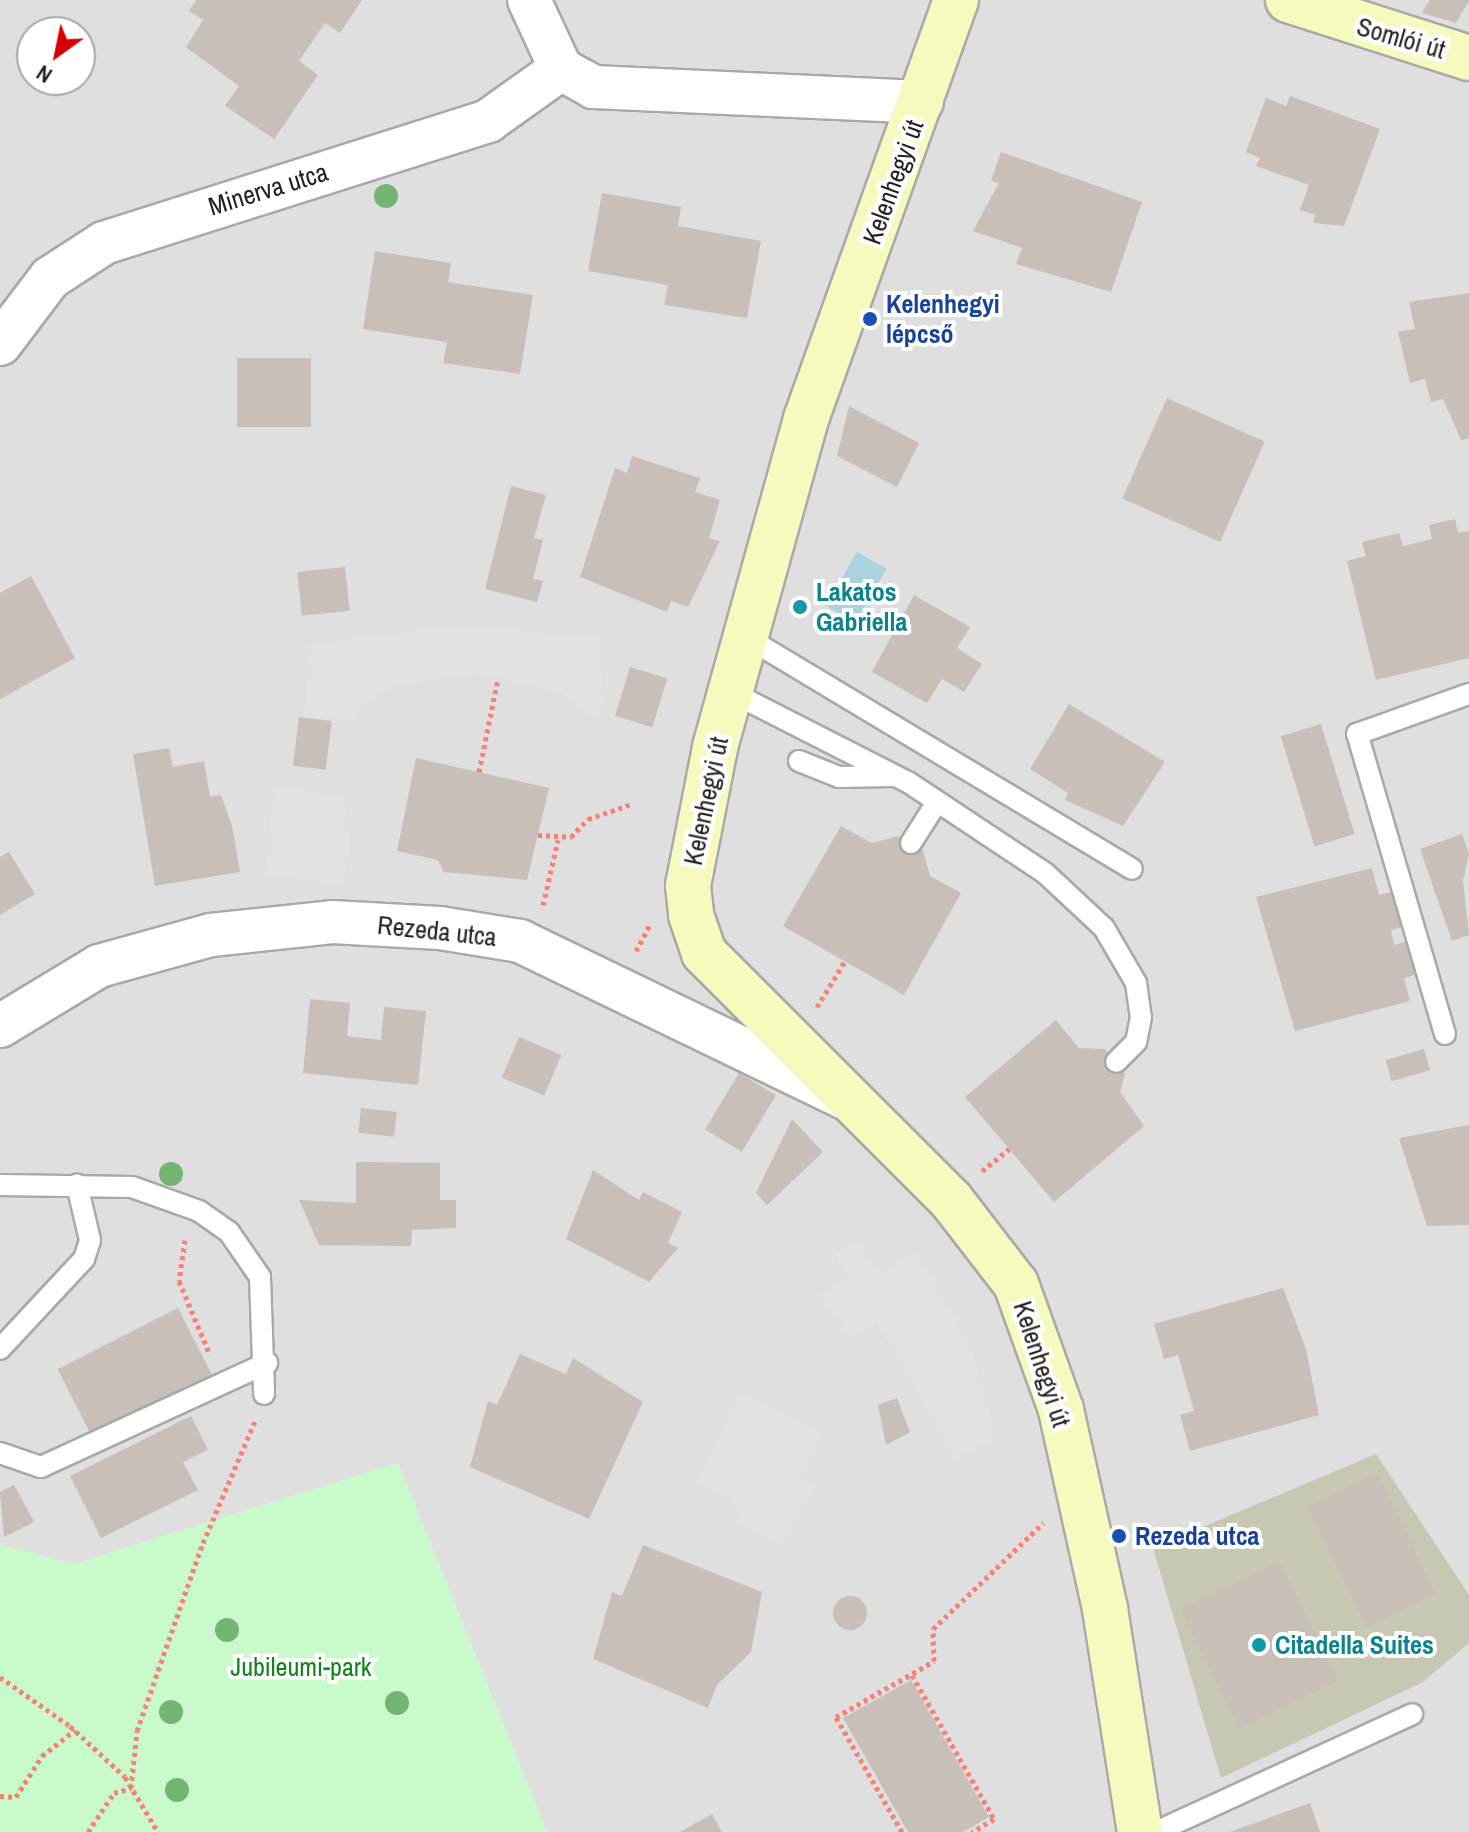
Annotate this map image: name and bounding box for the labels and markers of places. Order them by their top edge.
place label: Kelenhegyi lépcső [886,288,1000,350]
marker: Kelenhegyi lépcső [861,310,879,328]
place label: Lakatos Gabriella [816,576,907,638]
marker: Lakatos Gabriella [791,598,809,616]
place label: Rezeda utca [1135,1520,1259,1552]
marker: Rezeda utca [1110,1527,1128,1545]
place label: Citadella Suites [1275,1629,1434,1661]
marker: Citadella Suites [1250,1636,1268,1654]

